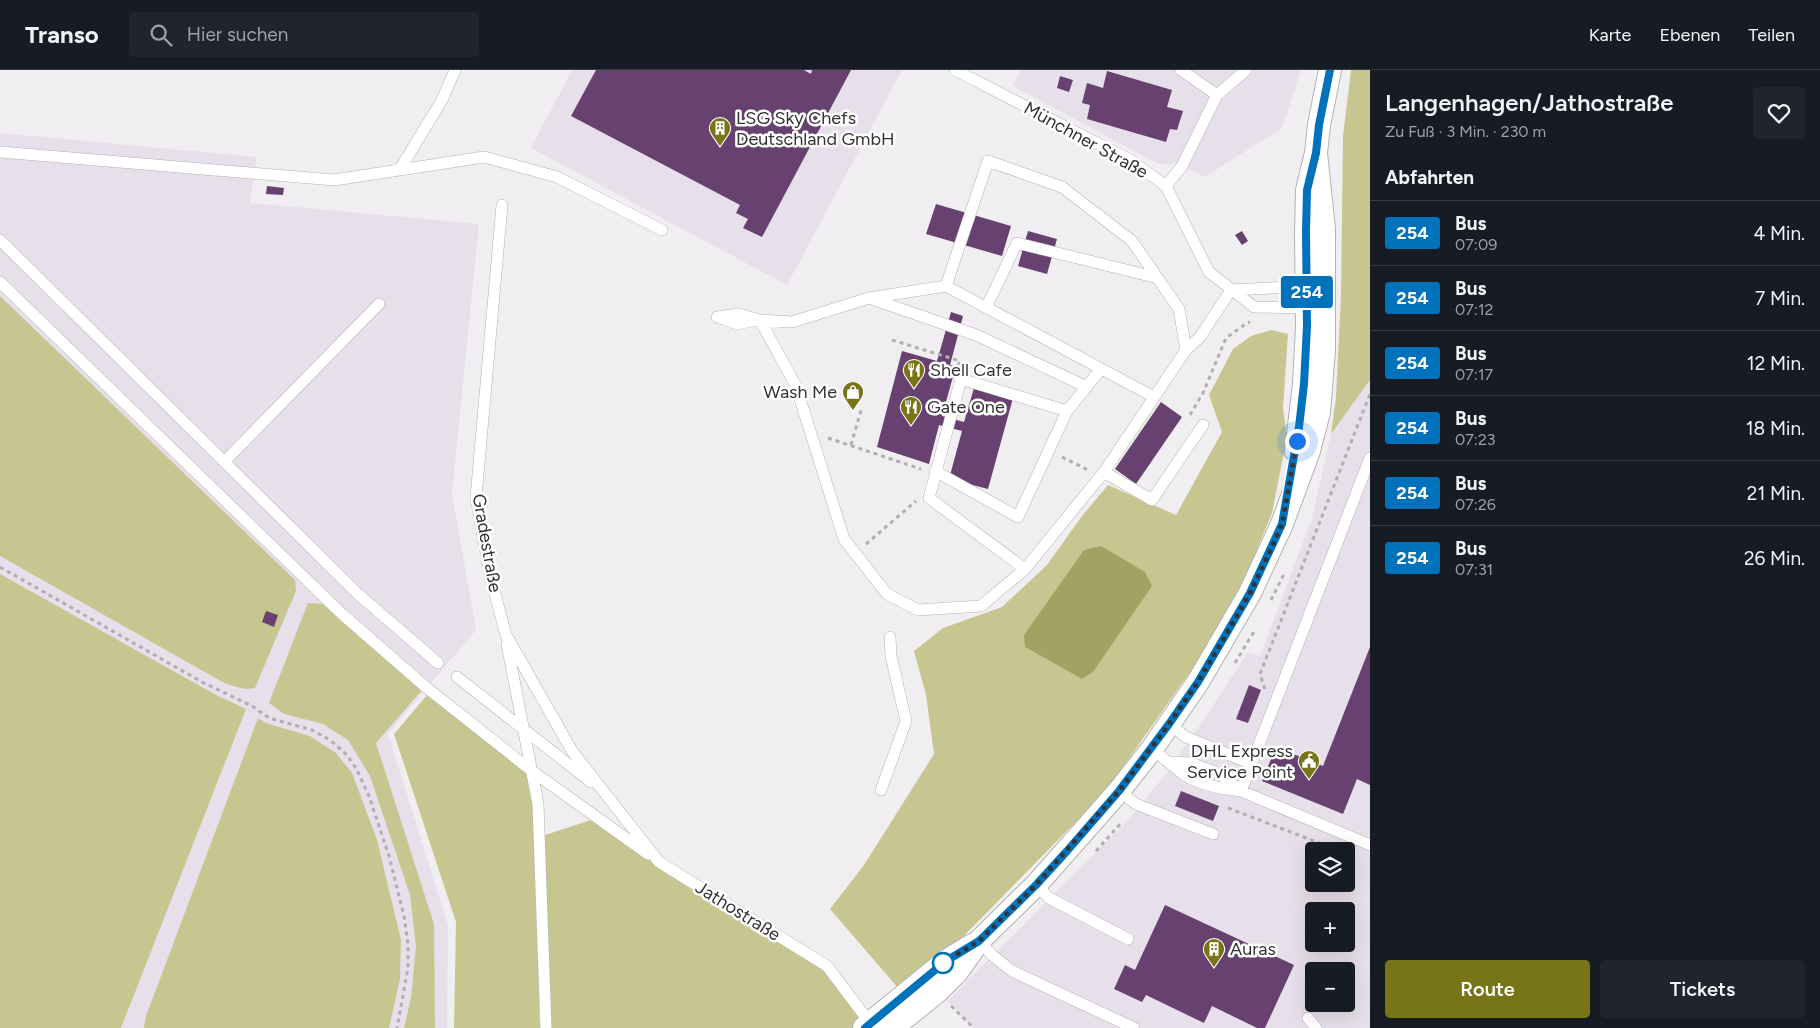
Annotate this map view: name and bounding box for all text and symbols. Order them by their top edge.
search box [129,12,479,57]
text: Transo [25,20,99,49]
icon: search [147,21,175,49]
text: Hier suchen [187,23,288,46]
text: Karte [1589,24,1631,46]
text: Ebenen [1659,24,1720,46]
text: Teilen [1748,24,1795,46]
button: heart [1753,87,1805,139]
text: Langenhagen/Jathostraße [1385,88,1673,117]
street label: Münchner Straße [1020,97,1152,183]
place label: LSG Sky Chefs Deutschland GmbH [736,107,894,150]
building icon: LSG Sky Chefs Deutschland GmbH [708,116,732,147]
text: Zu Fuß · 3 Min. · 230 m [1385,122,1546,141]
text: Abfahrten [1385,166,1474,189]
text: Bus [1455,212,1486,235]
text: 254 [1396,222,1429,244]
text: 4 Min. [1753,222,1805,245]
text: 07:09 [1455,235,1497,254]
line badge: 254 [1278,276,1336,308]
text: Bus [1455,277,1486,300]
text: 254 [1291,281,1323,303]
text: 254 [1396,287,1429,309]
text: 7 Min. [1755,287,1805,310]
text: 07:12 [1455,300,1493,319]
text: Bus [1455,342,1486,365]
text: 254 [1396,352,1429,374]
text: 12 Min. [1747,352,1805,375]
restaurant icon: Shell Cafe [902,358,926,389]
place label: Shell Cafe [930,359,1012,381]
text: 07:17 [1455,365,1493,384]
shop icon: Wash Me [841,380,865,411]
place label: Wash Me [763,381,837,403]
restaurant icon: Gate One [899,395,923,426]
place label: Gate One [927,396,1005,418]
text: Bus [1455,407,1486,430]
text: 254 [1396,417,1429,439]
text: 18 Min. [1746,417,1805,440]
your location [1285,429,1310,454]
text: 07:23 [1455,430,1496,449]
text: Bus [1455,472,1486,495]
text: 254 [1396,482,1429,504]
text: 21 Min. [1747,482,1805,505]
street label: Gradestraße [468,492,507,594]
text: 07:26 [1455,495,1496,514]
text: Bus [1455,537,1486,560]
text: 254 [1396,547,1429,569]
text: 26 Min. [1744,547,1805,570]
text: 07:31 [1455,560,1493,579]
place label: DHL Express Service Point [1187,740,1293,783]
public building icon: DHL Express Service Point [1297,749,1321,780]
map controls [1305,842,1355,1012]
button: layers [1305,842,1355,892]
street label: Jathostraße [691,876,785,946]
button: + [1305,902,1355,952]
building icon: Auras [1202,937,1226,968]
place label: Auras [1230,938,1276,960]
unlabelled marker [932,952,954,974]
button: Route [1385,960,1590,1018]
button: Tickets [1600,960,1805,1018]
button: − [1305,962,1355,1012]

